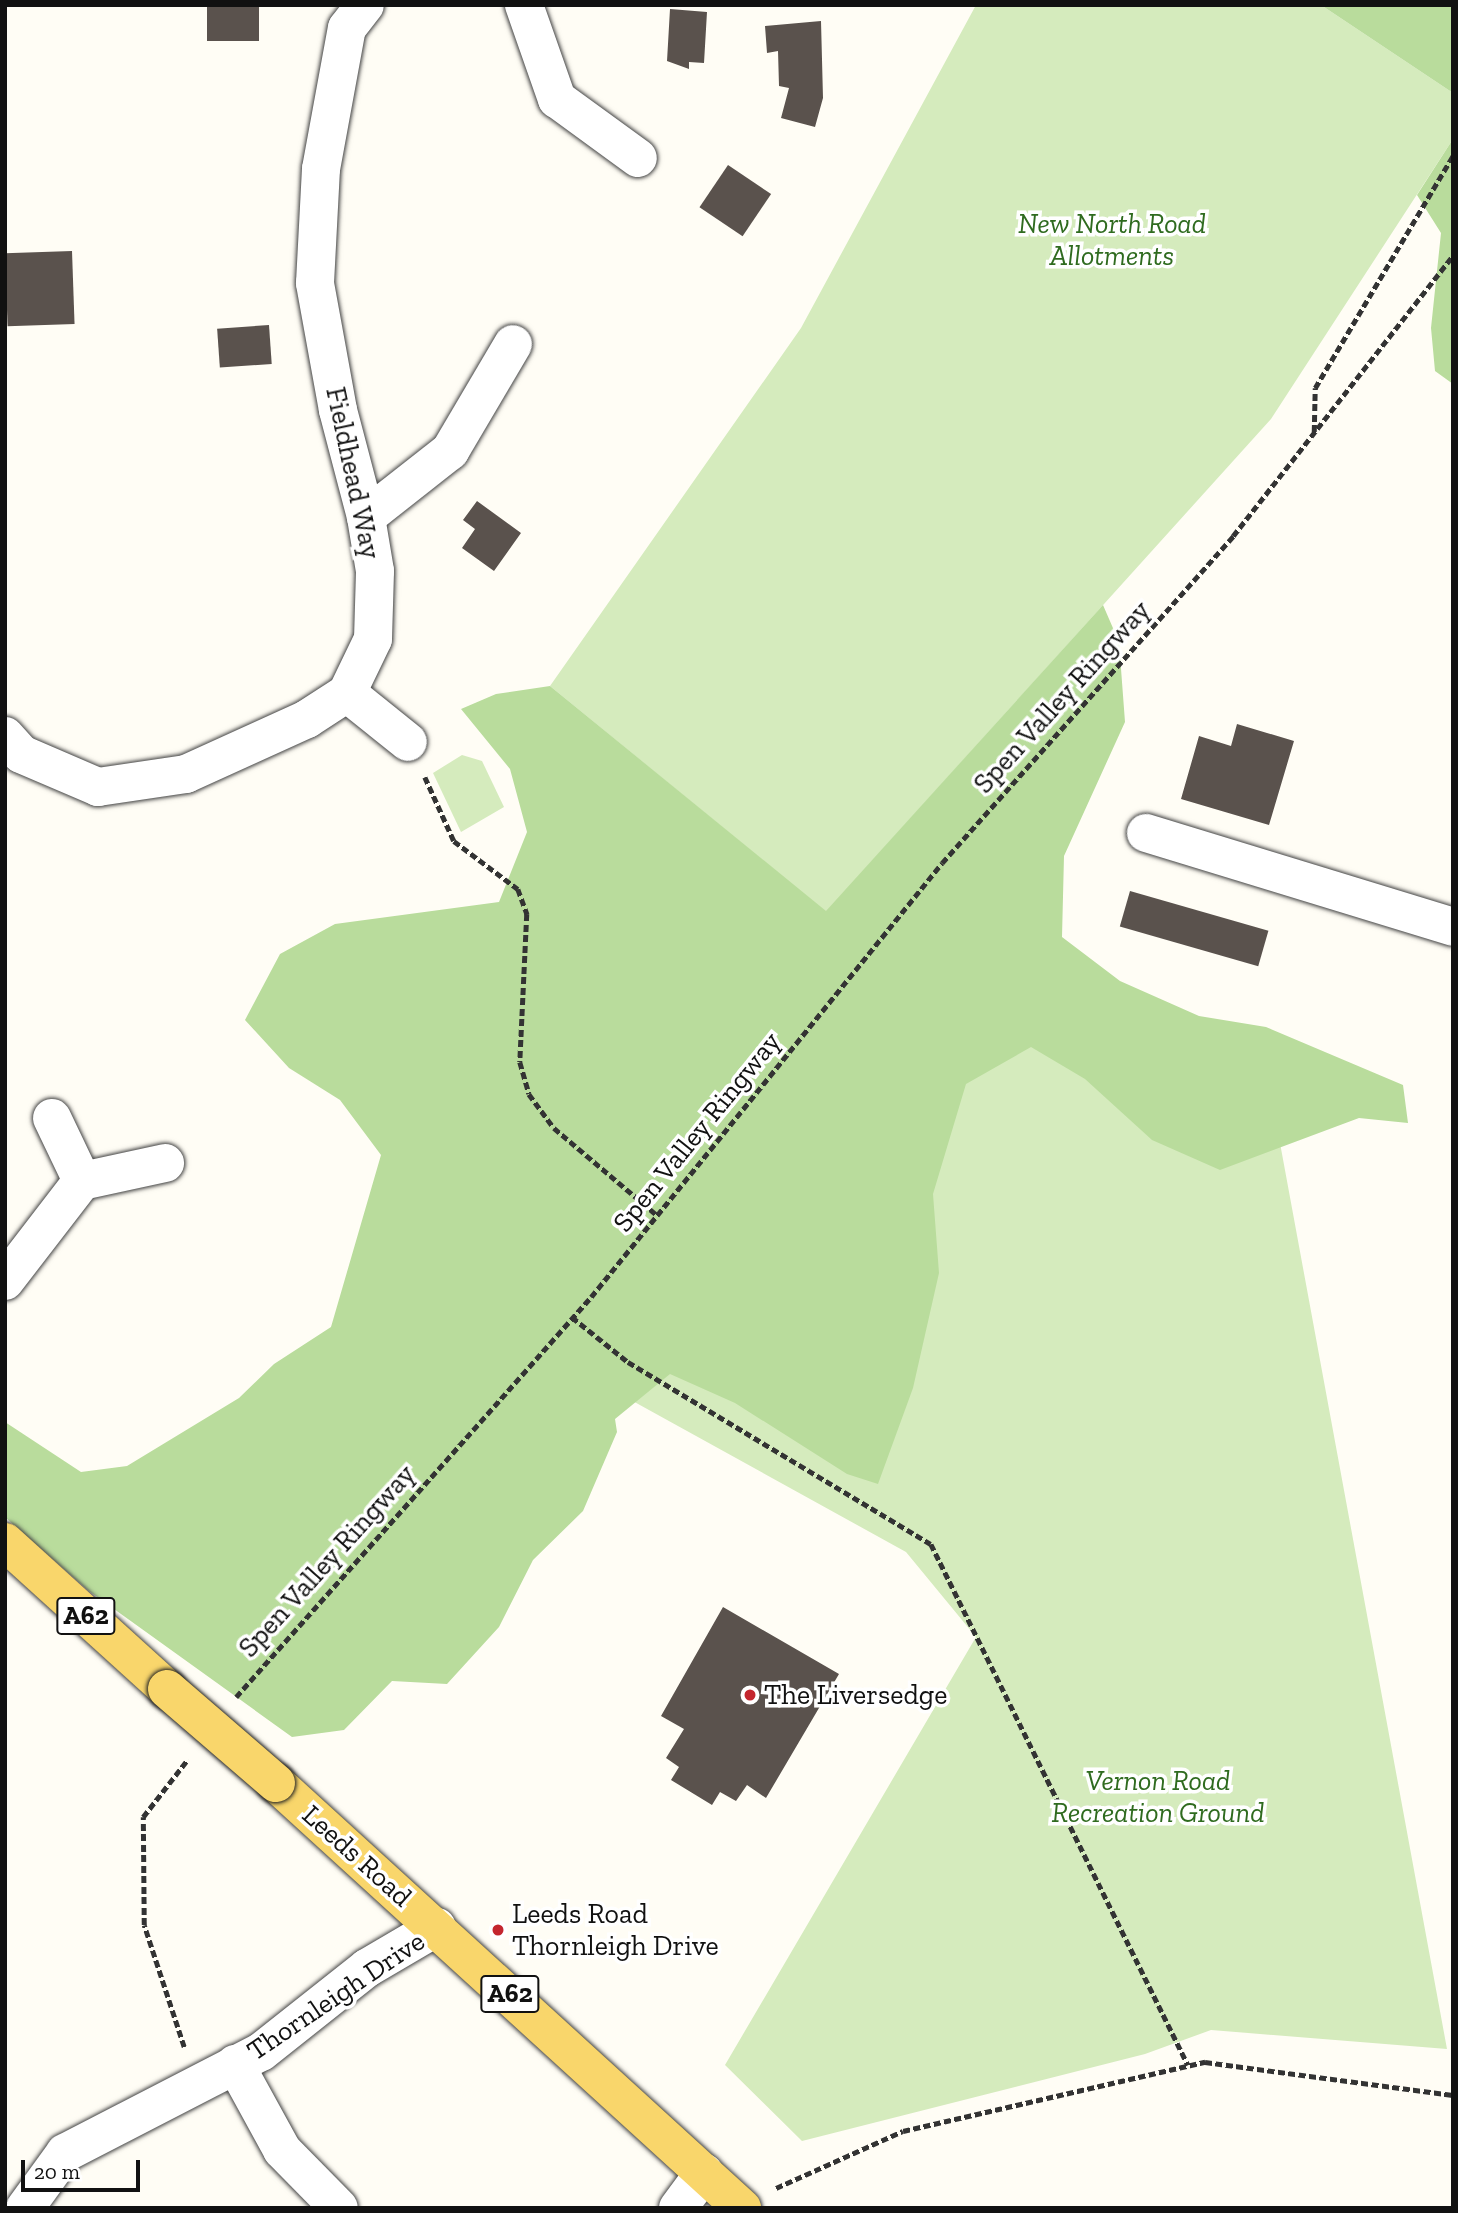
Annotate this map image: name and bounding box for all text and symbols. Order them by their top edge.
park label: New North Road Allotments [1018,207,1206,273]
street label: Fieldhead Way [318,384,388,562]
street label: Spen Valley Ringway [966,593,1158,801]
street label: Spen Valley Ringway [606,1025,788,1239]
street label: Spen Valley Ringway [231,1457,423,1665]
road number: A62 [56,1594,116,1638]
place label: The Liversedge [764,1678,947,1712]
marker: The Liversedge [742,1687,758,1703]
park label: Vernon Road Recreation Ground [1051,1764,1265,1830]
street label: Leeds Road [295,1798,419,1914]
place label: Leeds Road Thornleigh Drive [512,1897,719,1963]
marker: Leeds Road Thornleigh Drive [490,1922,506,1938]
street label: Thornleigh Drive [241,1924,431,2068]
road number: A62 [480,1971,540,2016]
scale bar [24,2146,144,2190]
text: 20 m [34,2159,80,2184]

